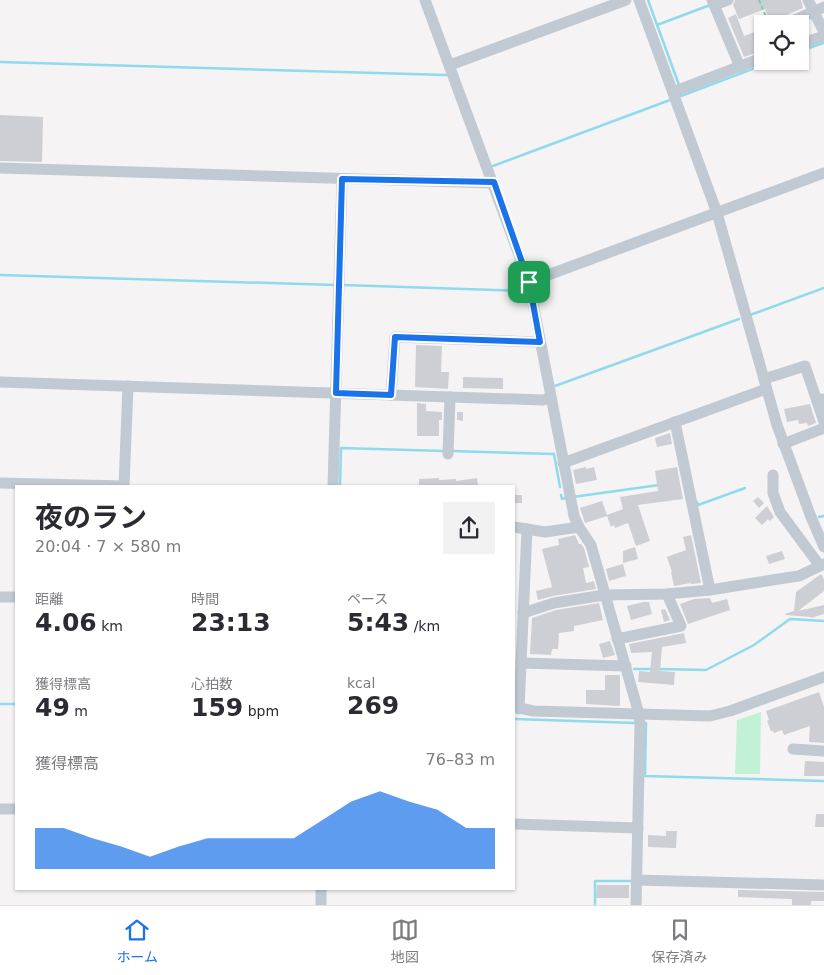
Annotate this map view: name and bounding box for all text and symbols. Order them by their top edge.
map controls [754,15,809,70]
button: locate [754,15,809,70]
pin [508,261,550,303]
icon: arrive [515,268,543,296]
text: 夜のラン [35,501,147,534]
button: share [443,502,495,554]
text: 20:04 · 7 × 580 m [35,537,181,556]
text: 距離 [35,591,63,607]
text: 時間 [191,591,219,607]
text: ペース [347,591,388,607]
text: 4.06 [35,608,97,637]
text: 23:13 [191,608,271,637]
text: 5:43 [347,608,409,637]
text: km [97,618,123,634]
text: /km [409,618,440,634]
text: kcal [347,675,375,691]
text: 獲得標高 [35,676,91,692]
text: 心拍数 [191,676,233,692]
text: 269 [347,691,399,720]
text: 49 [35,693,70,722]
text: 159 [191,693,243,722]
text: m [70,703,88,719]
text: bpm [243,703,279,719]
text: 76–83 m [426,750,495,769]
text: 獲得標高 [35,754,99,773]
tab: ホーム [116,916,158,966]
tab: 地図 [391,916,419,966]
tab: 保存済み [652,916,708,966]

